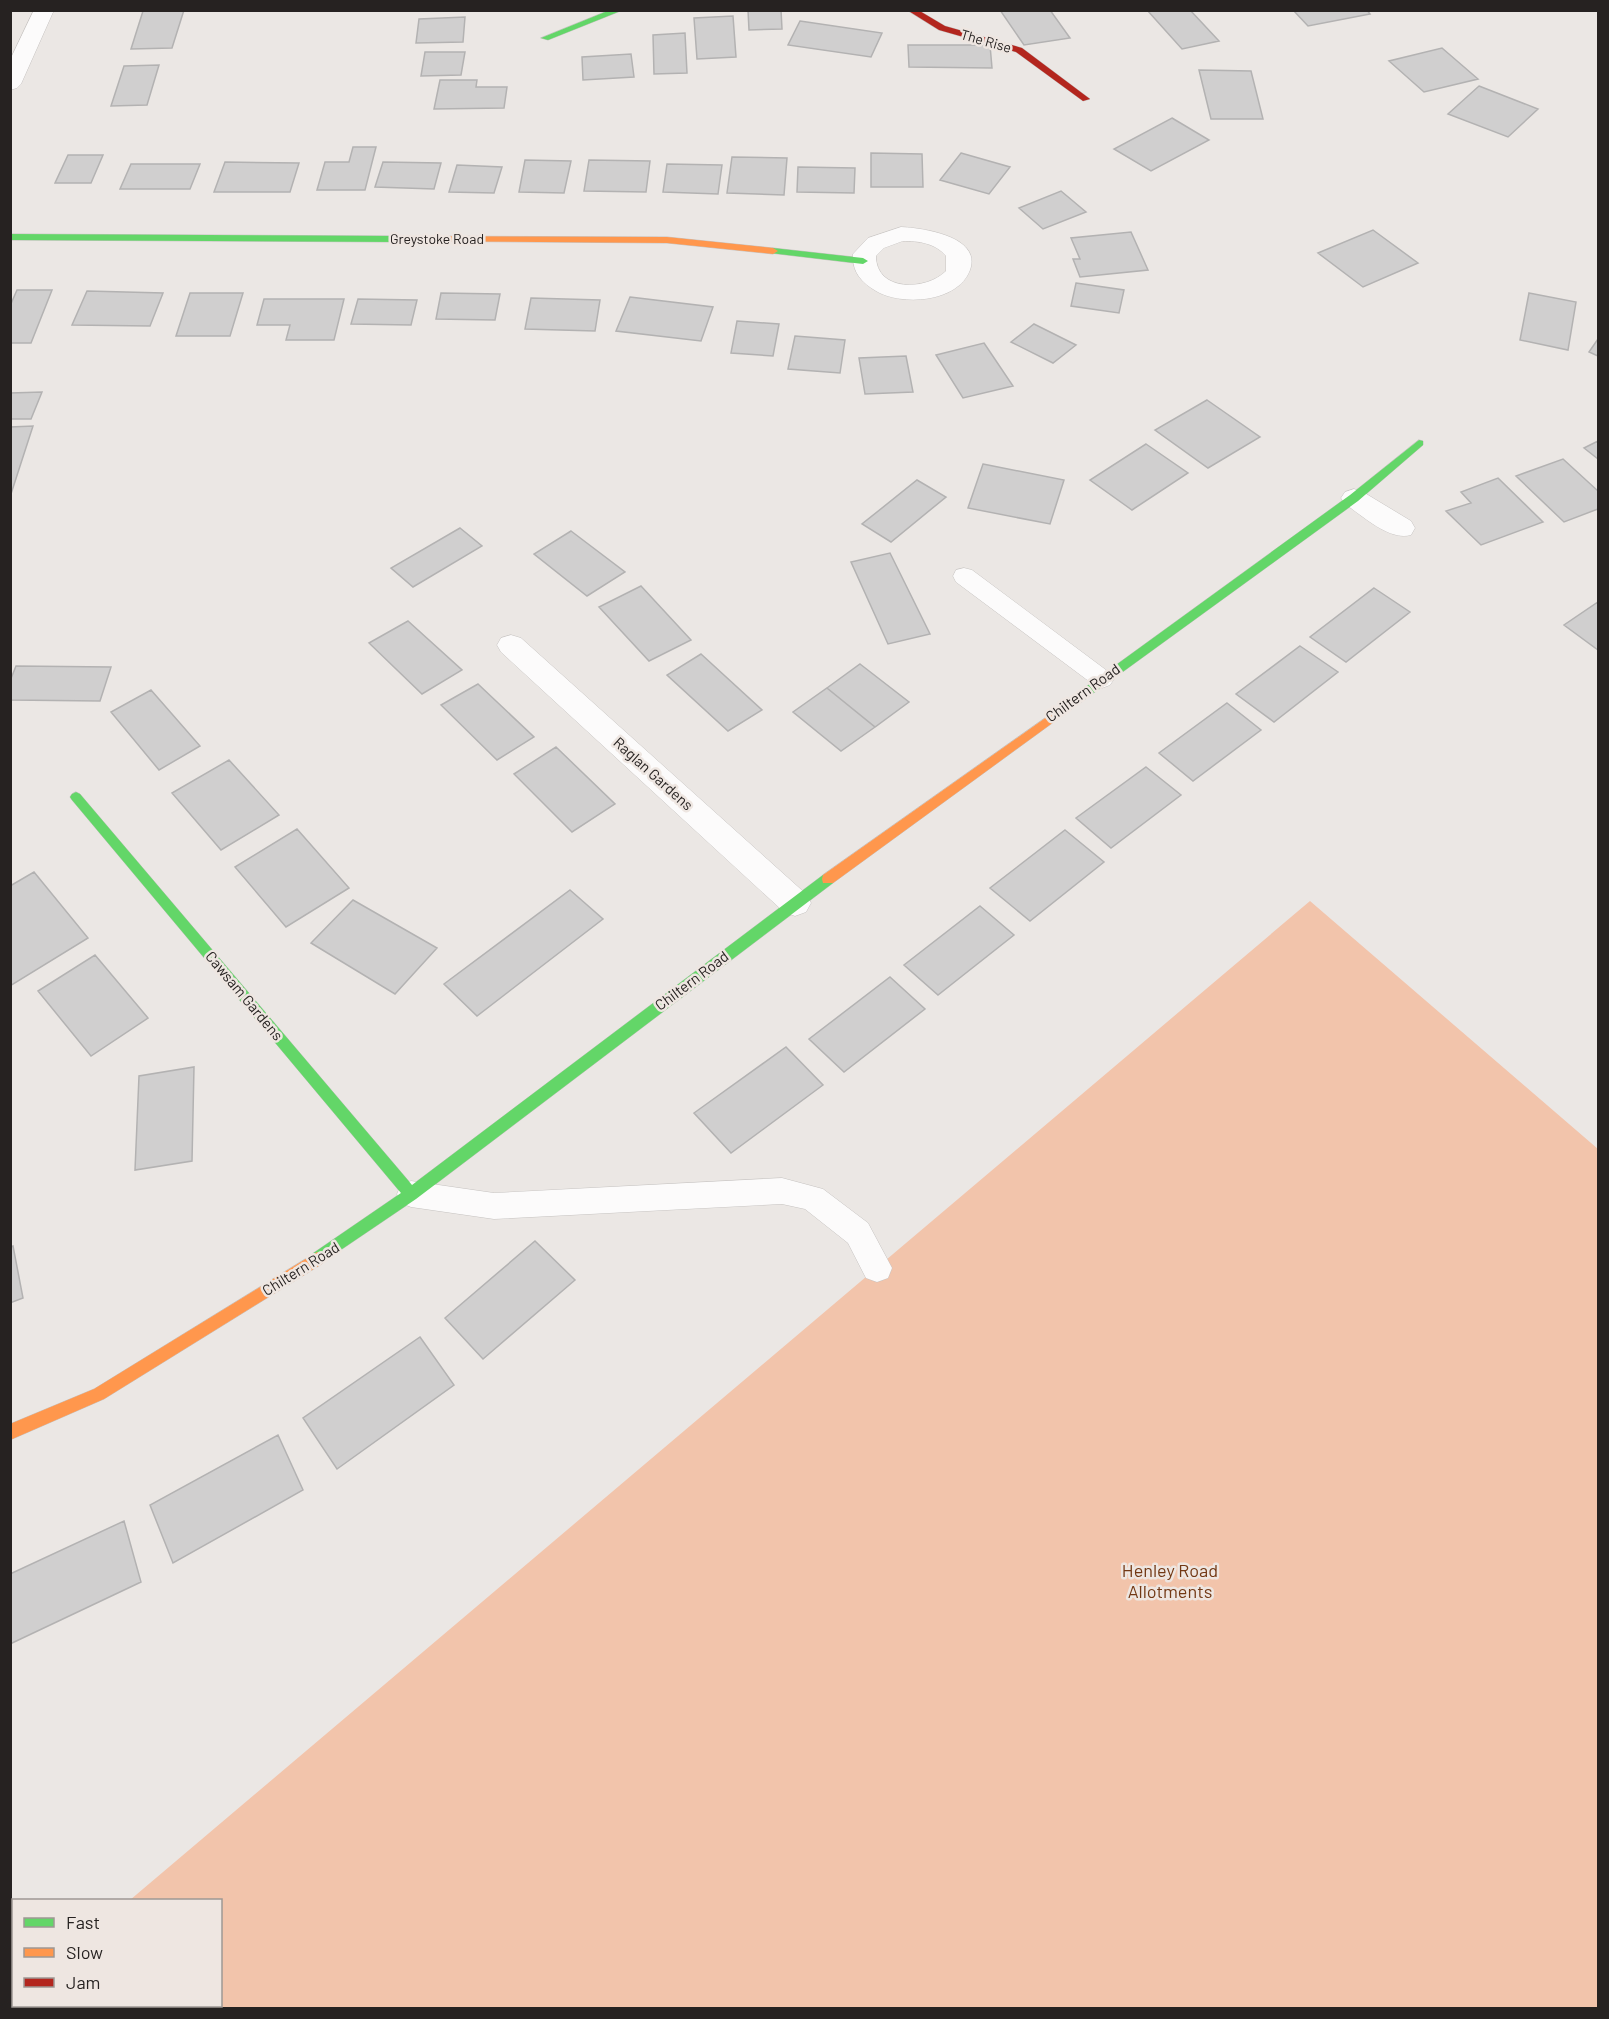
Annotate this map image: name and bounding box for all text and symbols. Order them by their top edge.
street label: The Rise [959,25,1013,56]
street label: Greystoke Road [390,230,484,247]
street label: Chiltern Road [1042,659,1123,725]
street label: Raglan Gardens [610,733,697,814]
street label: Cawsam Gardens [202,947,287,1044]
street label: Chiltern Road [651,947,732,1014]
street label: Chiltern Road [259,1237,342,1299]
park label: Henley Road Allotments [1122,1559,1218,1602]
legend [12,1899,222,2007]
text: Fast [66,1911,100,1933]
text: Slow [66,1941,103,1963]
text: Jam [66,1971,100,1993]

